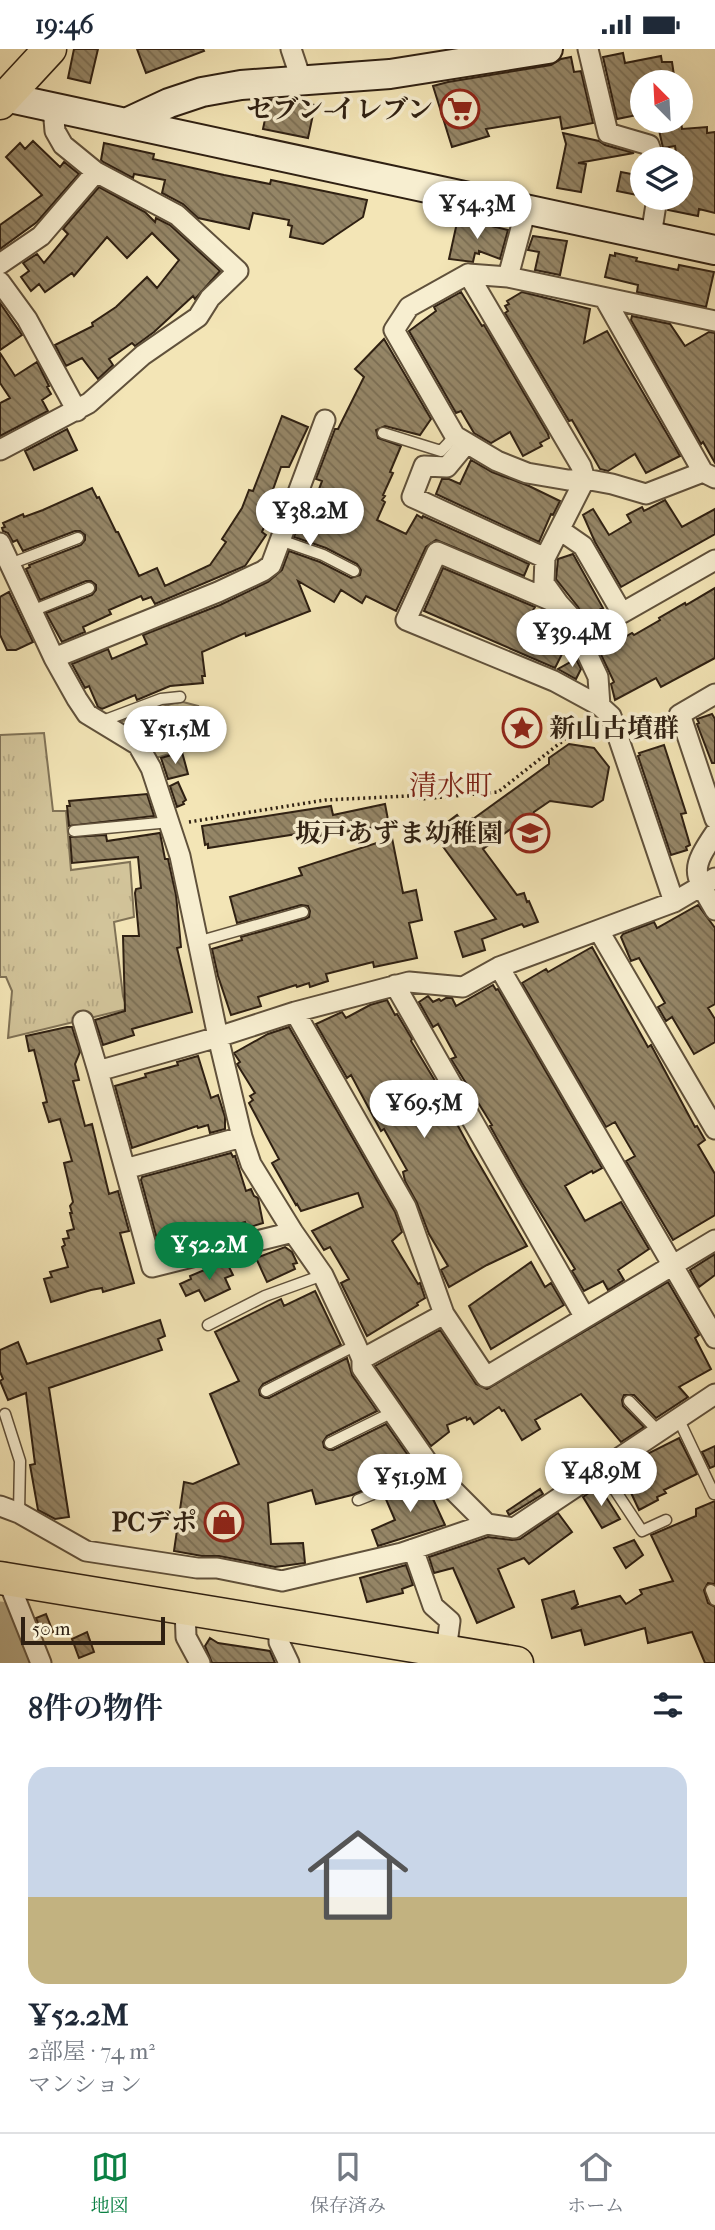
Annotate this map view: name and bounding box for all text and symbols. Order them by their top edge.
text: 19:46 [35,9,94,40]
north arrow [630,70,693,133]
map controls [630,70,693,210]
supermarket icon: セブン-イレブン [439,88,481,130]
place label: セブン-イレブン [246,94,433,125]
button: layers [630,147,693,210]
pin: ¥54.3M [420,181,534,241]
text: ¥54.3M [439,190,515,217]
pin: ¥38.2M [253,489,367,548]
text: ¥38.2M [272,497,348,524]
pin: ¥39.4M [515,609,629,669]
text: ¥39.4M [532,618,612,645]
pin: ¥51.5M [118,707,232,766]
place icon: 新山古墳群 [501,707,543,749]
place label: 新山古墳群 [549,713,679,744]
text: ¥51.5M [140,715,210,742]
district label: 清水町 [409,769,493,802]
school or university icon: 坂戸あずま幼稚園 [509,812,551,854]
place label: 坂戸あずま幼稚園 [295,818,503,849]
pin: ¥69.5M [367,1081,481,1140]
text: ¥69.5M [386,1089,462,1116]
pin: ¥52.2M [152,1223,266,1282]
text: ¥52.2M [171,1231,247,1258]
pin: ¥48.9M [544,1449,658,1508]
pin: ¥51.9M [353,1455,467,1514]
text: ¥48.9M [561,1457,641,1484]
text: ¥51.9M [373,1463,447,1490]
shop icon: PCデポ [203,1501,245,1543]
place label: PCデポ [112,1507,197,1538]
scale bar [21,1614,164,1646]
text: 50 m [32,1618,71,1640]
icon: filters [649,1686,687,1724]
text: 8件の物件 [28,1691,163,1726]
icon: home [295,1812,421,1938]
text: ¥52.2M [28,1998,128,2033]
text: 2部屋 · 74 m² [28,2038,155,2065]
text: マンション [28,2071,142,2098]
tab: 地図 [91,2148,129,2217]
tab: 保存済み [310,2148,386,2217]
tab: ホーム [567,2148,624,2217]

